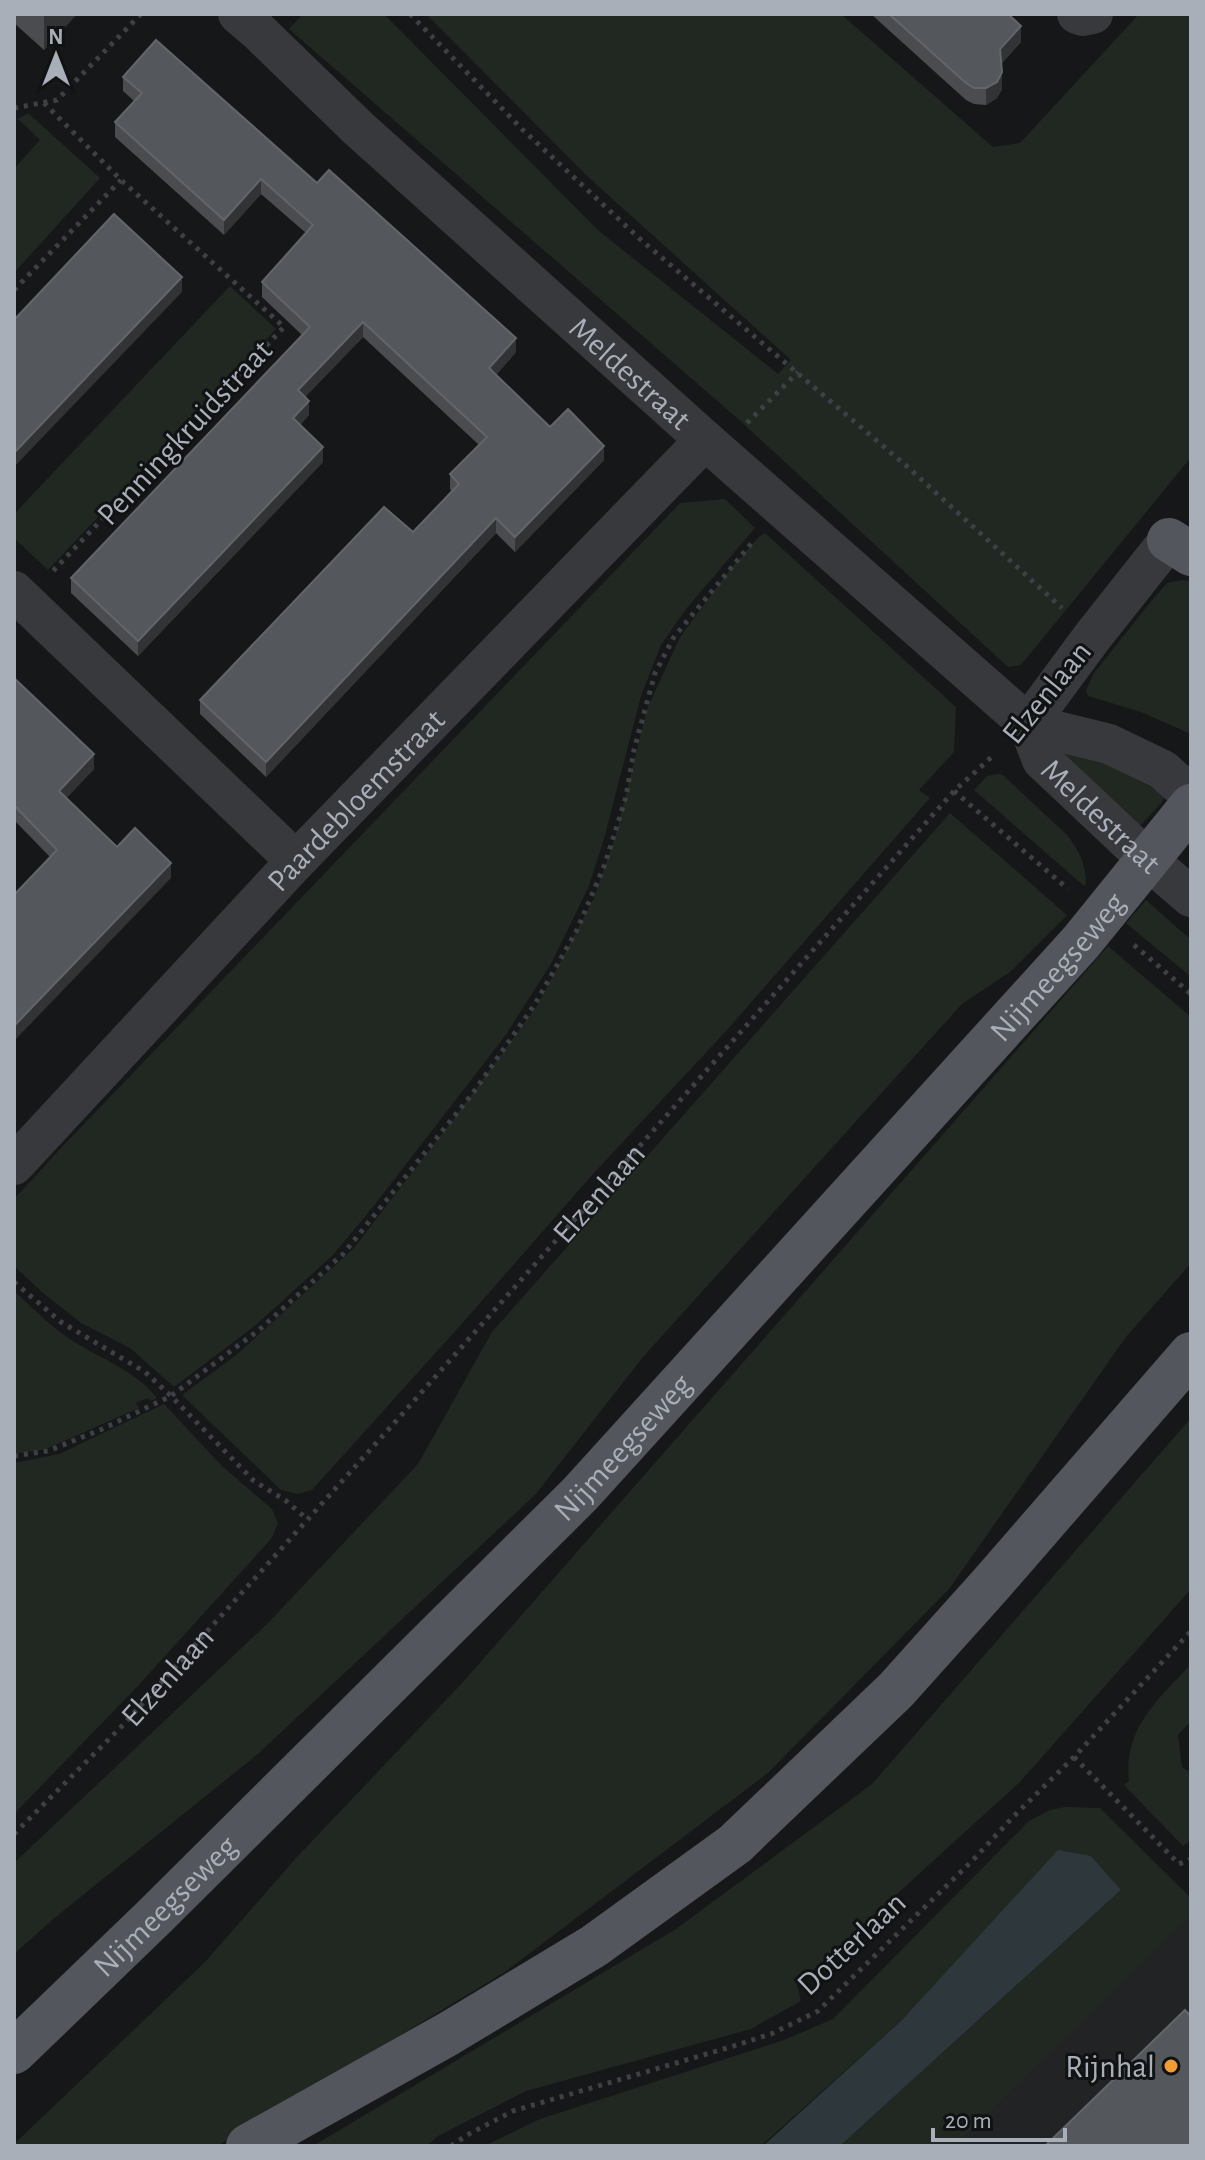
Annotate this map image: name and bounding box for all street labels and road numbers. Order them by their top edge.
street label: Meldestraat [563,312,696,436]
street label: Penningkruidstraat [91,334,278,531]
street label: Elzenlaan [996,636,1097,750]
street label: Paardebloemstraat [262,704,451,898]
street label: Meldestraat [1035,753,1166,880]
street label: Nijmeegseweg [984,886,1131,1048]
street label: Elzenlaan [547,1137,651,1249]
street label: Nijmeegseweg [548,1368,698,1527]
street label: Elzenlaan [115,1621,220,1732]
street label: Nijmeegseweg [88,1830,243,1983]
street label: Dotterlaan [791,1886,912,2002]

